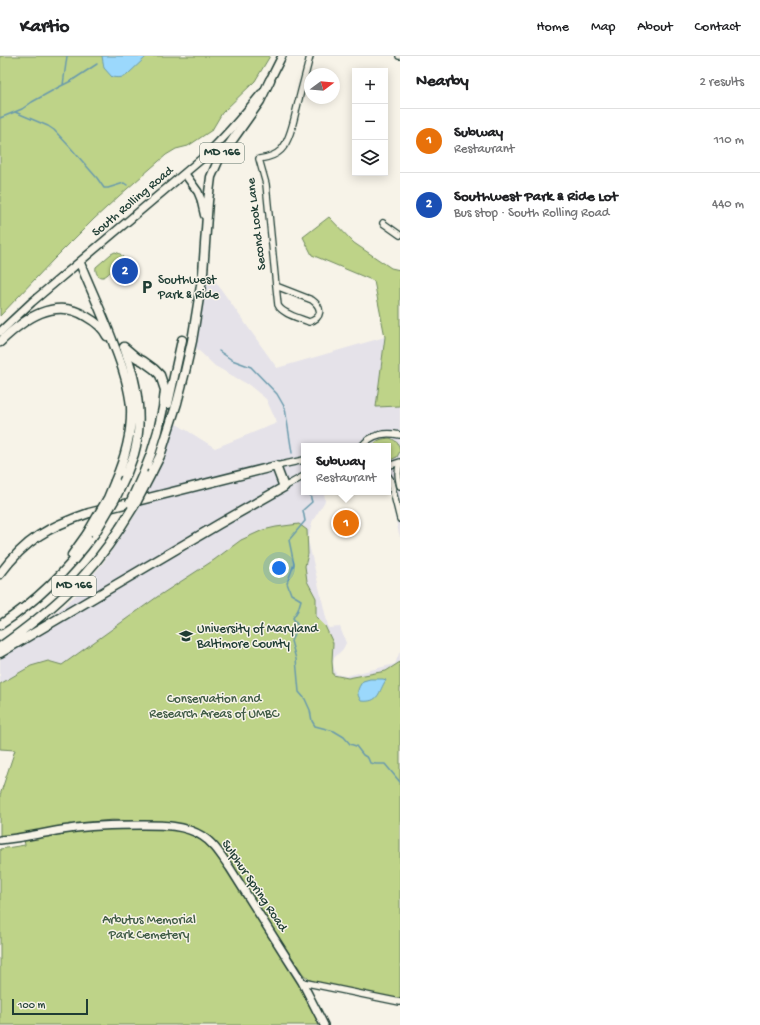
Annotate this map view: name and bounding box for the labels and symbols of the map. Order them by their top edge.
north arrow [304,68,340,104]
road number: MD 166 [200,143,244,163]
street label: South Rolling Road [89,163,178,240]
street label: Second Look Lane [244,177,270,271]
pin: 2 [112,256,138,286]
place label: Southwest Park & Ride [157,273,219,303]
parking icon: Southwest Park & Ride [139,279,155,295]
pin: 1 [333,508,359,538]
your location [269,558,289,578]
road number: MD 166 [52,576,96,596]
place label: University of Maryland Baltimore County [196,622,319,652]
school or university icon: University of Maryland Baltimore County [178,628,194,644]
park label: Conservation and Research Areas of UMBC [149,692,280,722]
street label: Sulphur Spring Road [218,837,291,936]
park label: Arbutus Memorial Park Cemetery [102,913,196,943]
scale bar [12,997,88,1016]

